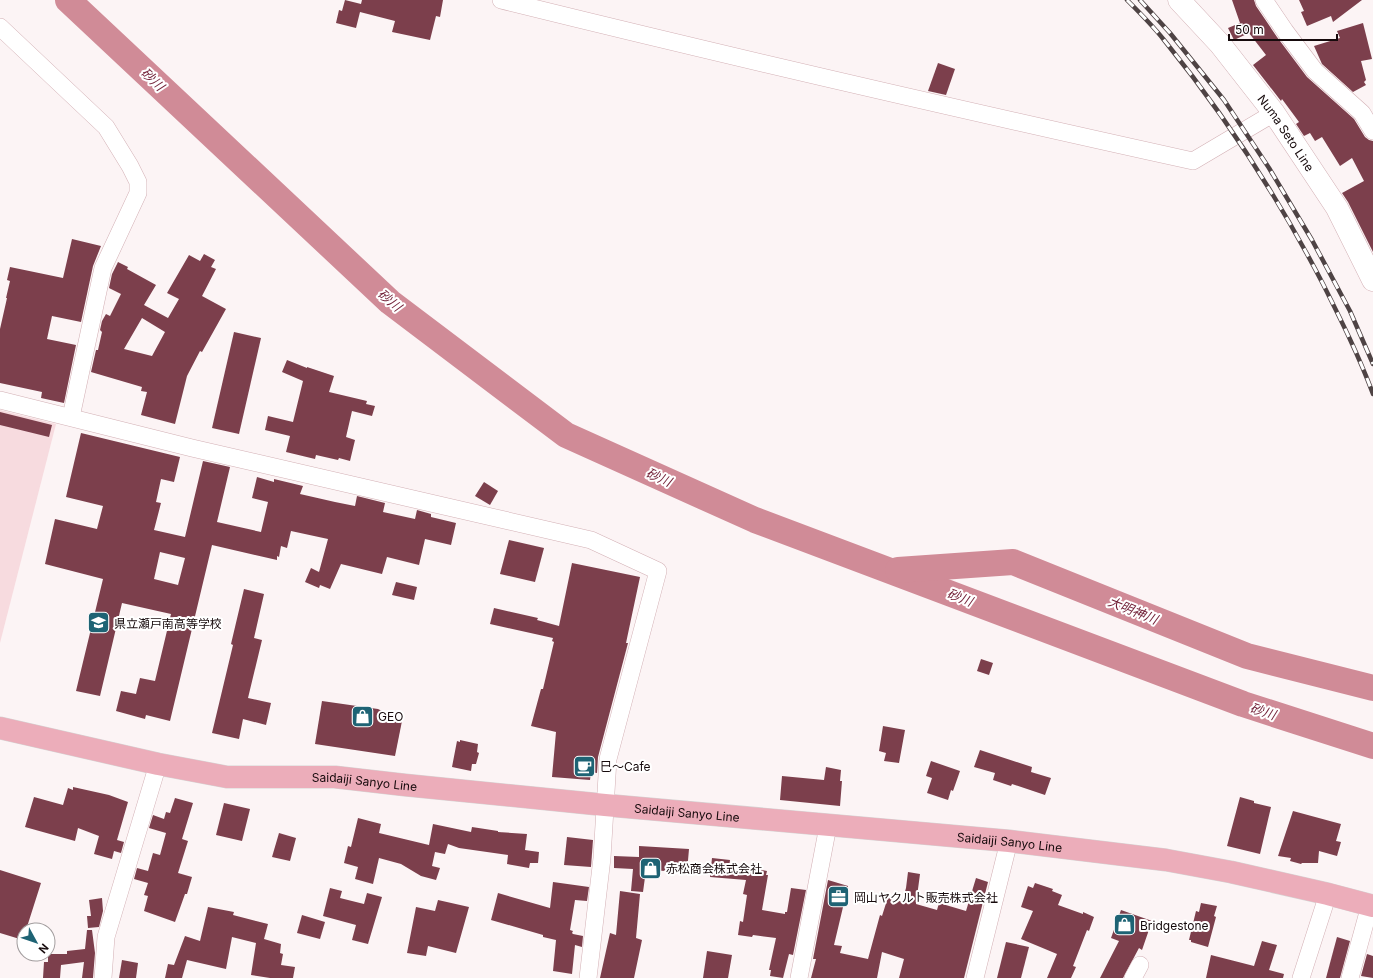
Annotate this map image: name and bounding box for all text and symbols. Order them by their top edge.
scale bar [1229,16,1337,42]
text: 50 m [1235,22,1264,37]
water label: 砂川 [138,64,169,95]
street label: Numa Seto Line [1255,91,1318,174]
water label: 砂川 [375,286,407,316]
water label: 砂川 [644,464,676,490]
water label: 砂川 [945,585,977,610]
water label: 大明神川 [1106,593,1162,628]
school or university icon: 県立瀬戸南高等学校 [85,610,111,636]
place label: 県立瀬戸南高等学校 [114,616,222,631]
water label: 砂川 [1248,699,1280,723]
shop icon: GEO [350,703,376,729]
place label: GEO [378,709,403,724]
cafe icon: 巳～Cafe [571,753,597,779]
place label: 巳～Cafe [600,759,651,774]
street label: Saidaiji Sanyo Line [312,770,418,794]
street label: Saidaiji Sanyo Line [634,800,740,824]
street label: Saidaiji Sanyo Line [956,829,1063,855]
shop icon: 赤松商会株式会社 [637,855,663,881]
place label: 赤松商会株式会社 [666,861,762,876]
office icon: 岡山ヤクルト販売株式会社 [825,884,851,910]
place label: 岡山ヤクルト販売株式会社 [854,890,998,905]
shop icon: Bridgestone [1112,912,1138,938]
place label: Bridgestone [1140,918,1209,933]
north arrow [16,922,56,962]
text: N [36,941,52,956]

